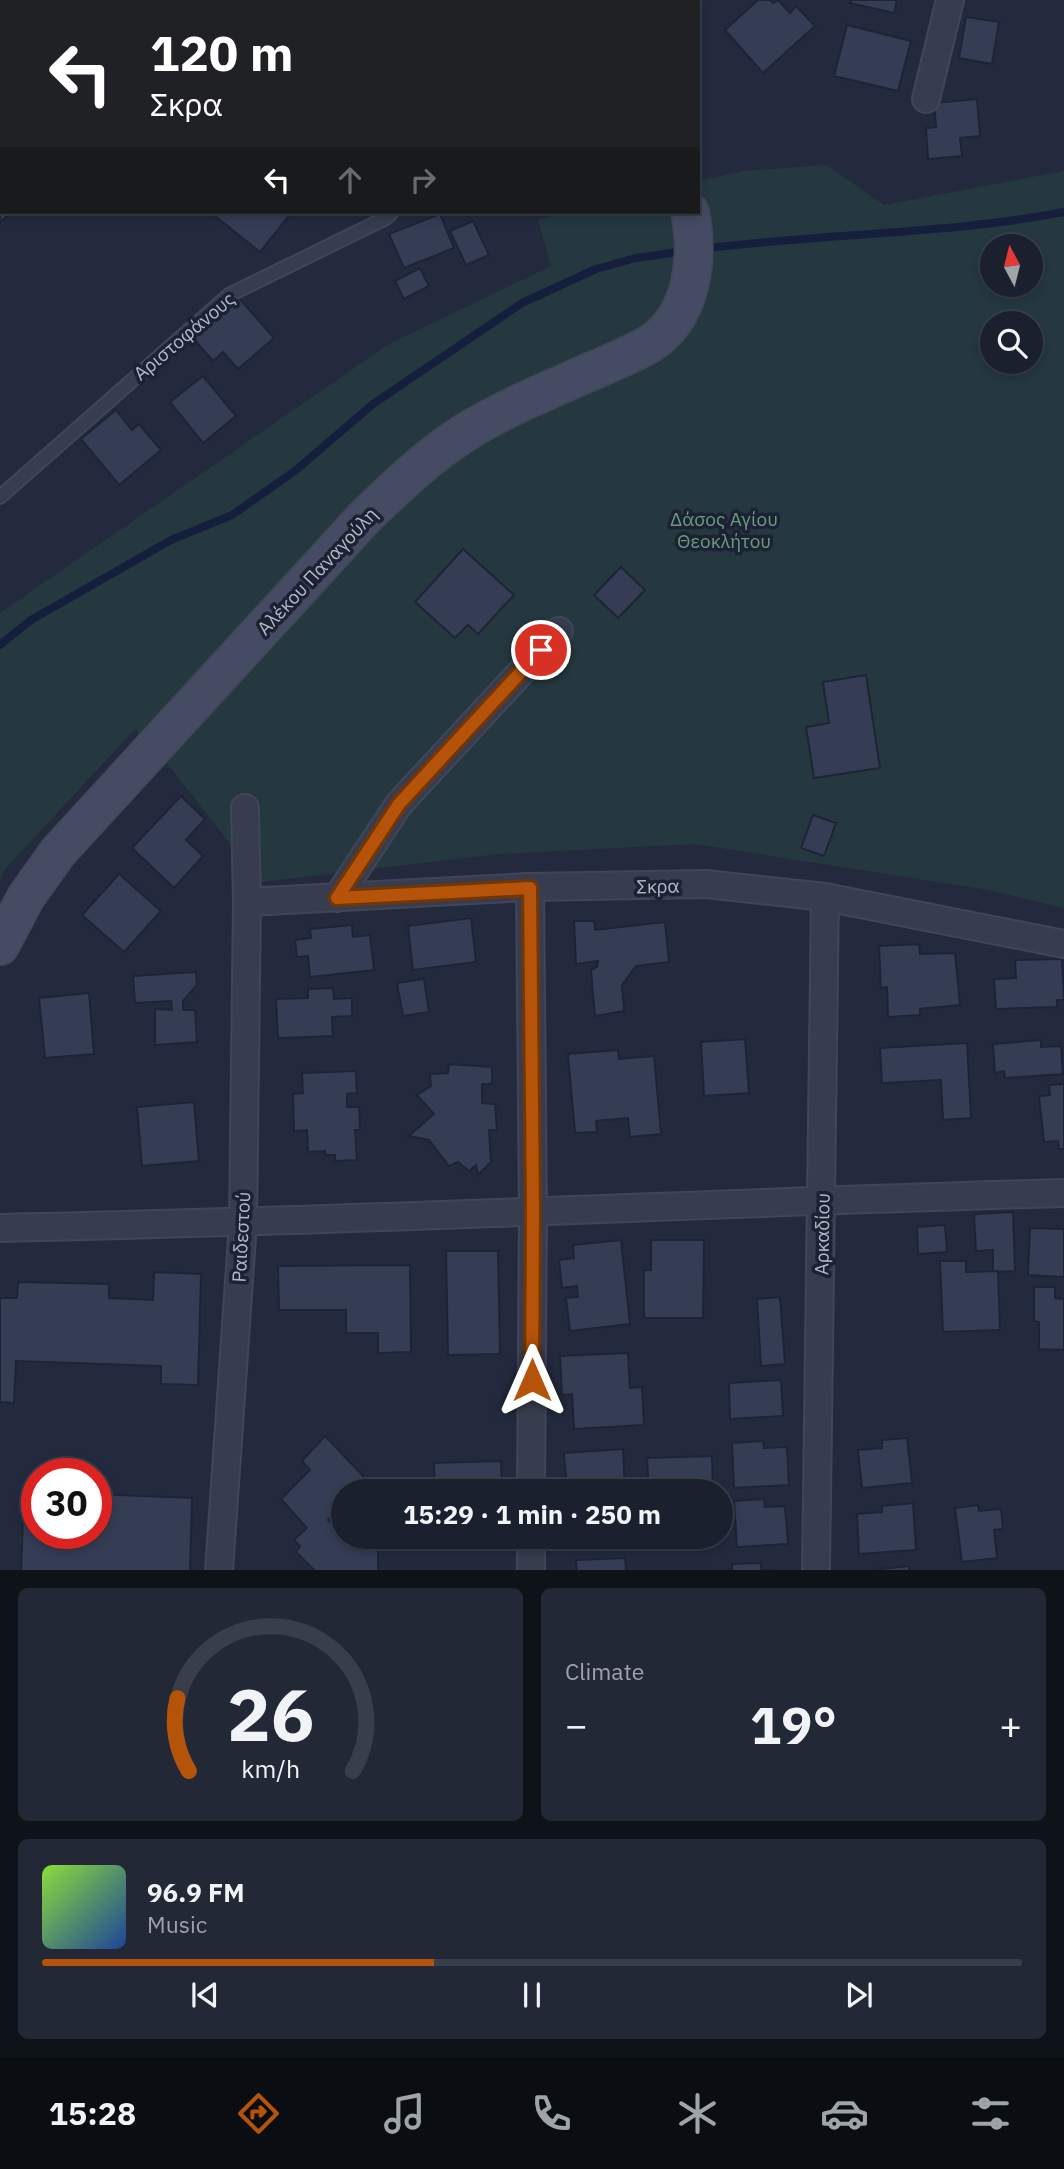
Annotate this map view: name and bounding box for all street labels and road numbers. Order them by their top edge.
street label: Αριστοφάνους [128,287,240,385]
street label: Αλέκου Παναγούλη [252,502,382,640]
street label: Σκρα [636,874,680,898]
street label: Ραιδεστού [227,1191,255,1283]
street label: Αρκαδίου [809,1193,835,1275]

